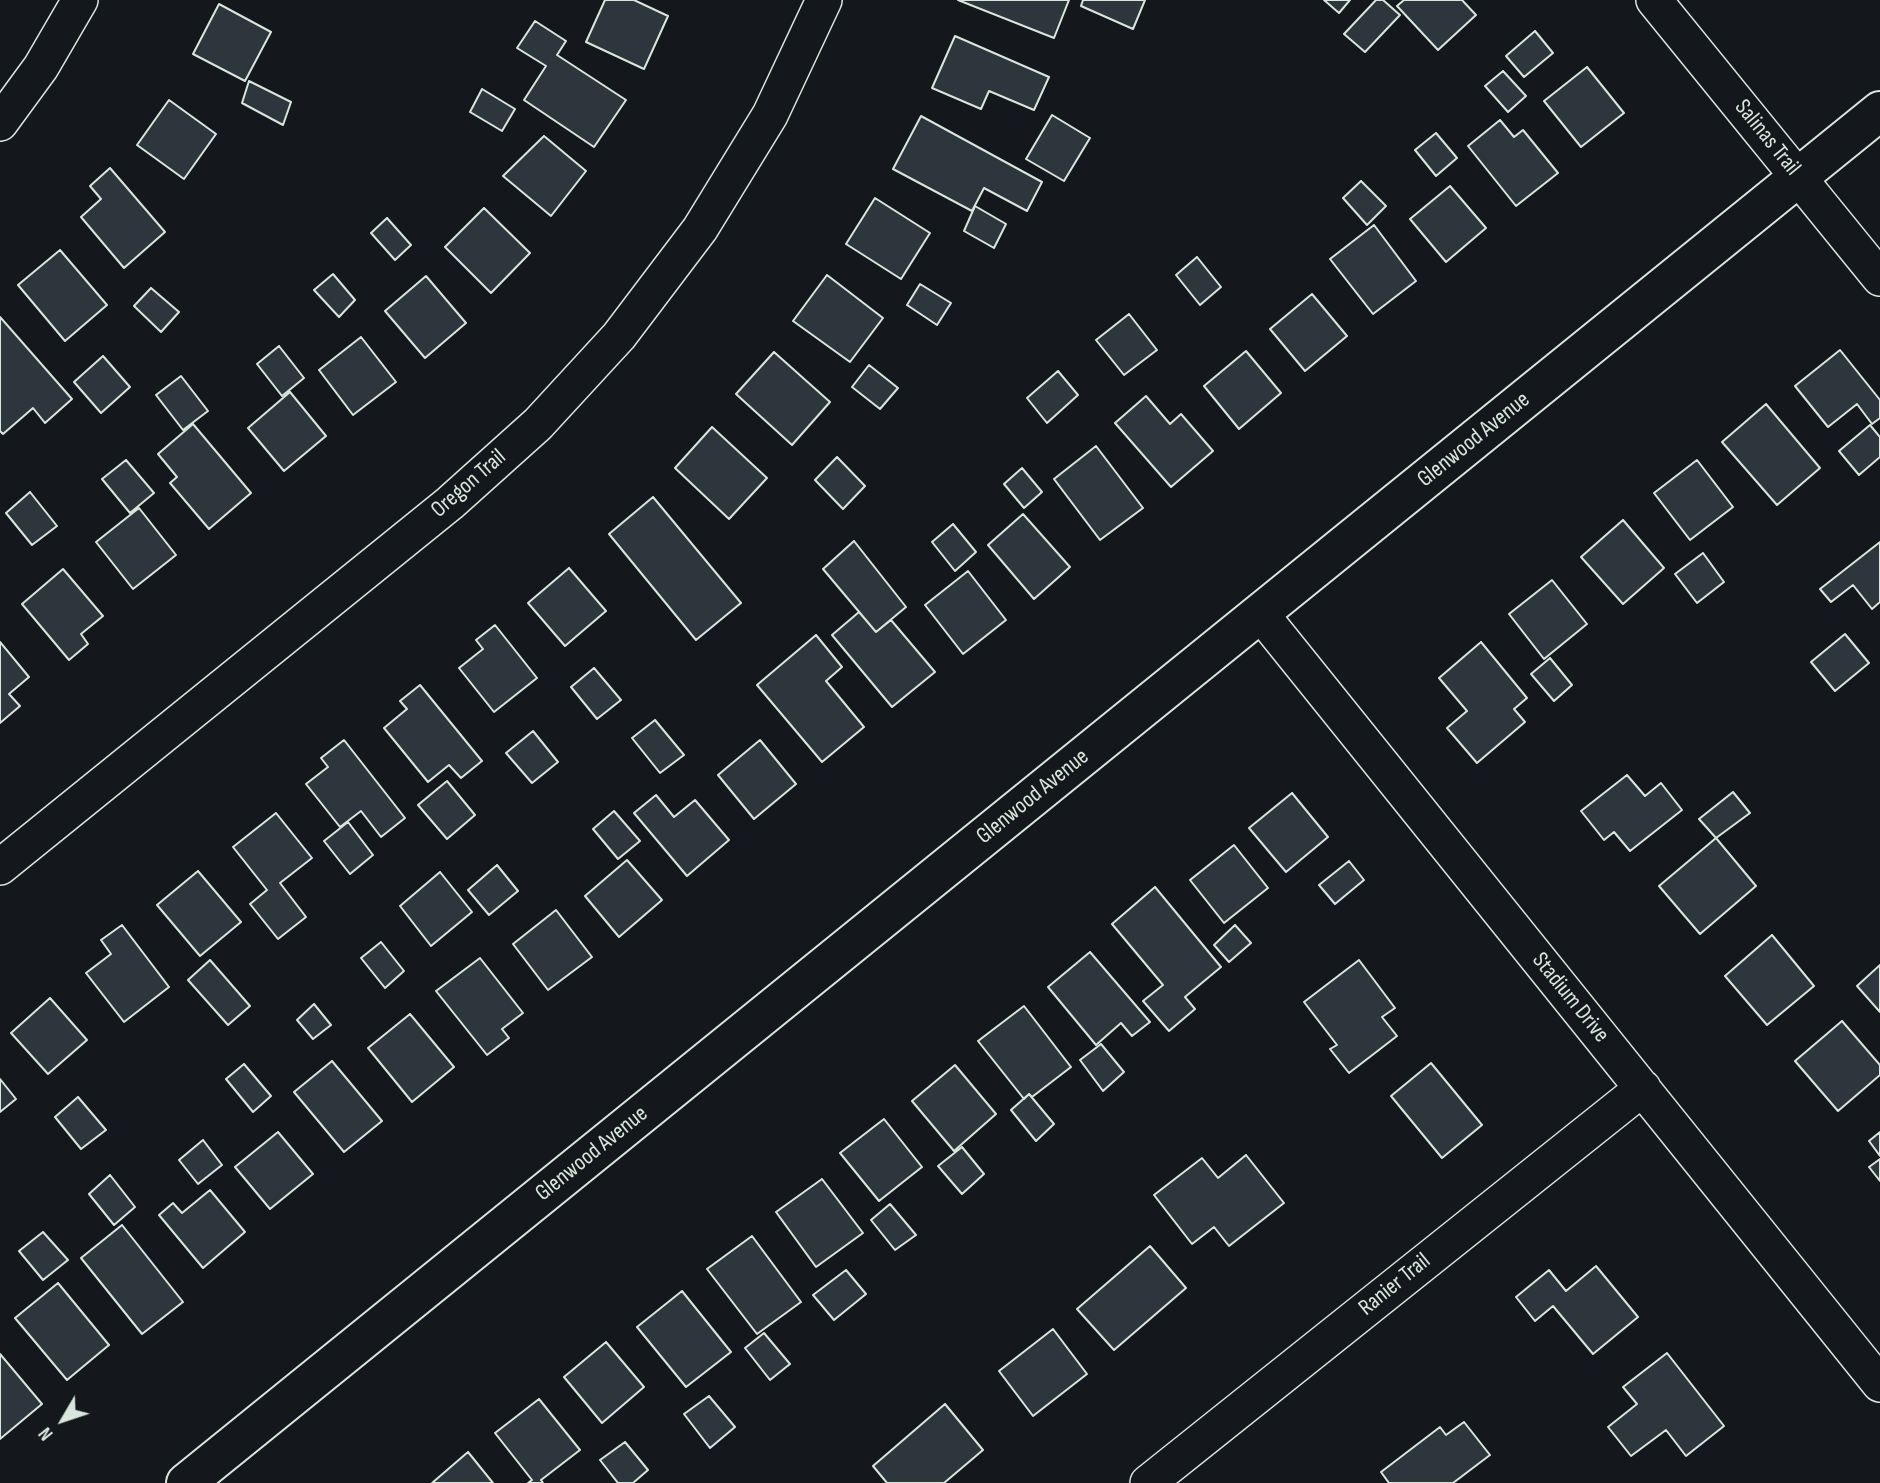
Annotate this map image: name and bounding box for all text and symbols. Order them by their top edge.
street label: Salinas Trail [1728,94,1806,182]
street label: Glenwood Avenue [1412,386,1536,494]
street label: Oregon Trail [426,444,512,524]
street label: Glenwood Avenue [971,743,1095,851]
street label: Stadium Drive [1525,947,1615,1049]
street label: Glenwood Avenue [530,1100,654,1208]
street label: Ranier Trail [1354,1248,1436,1322]
north arrow [28,1385,98,1455]
text: N [34,1422,58,1445]

